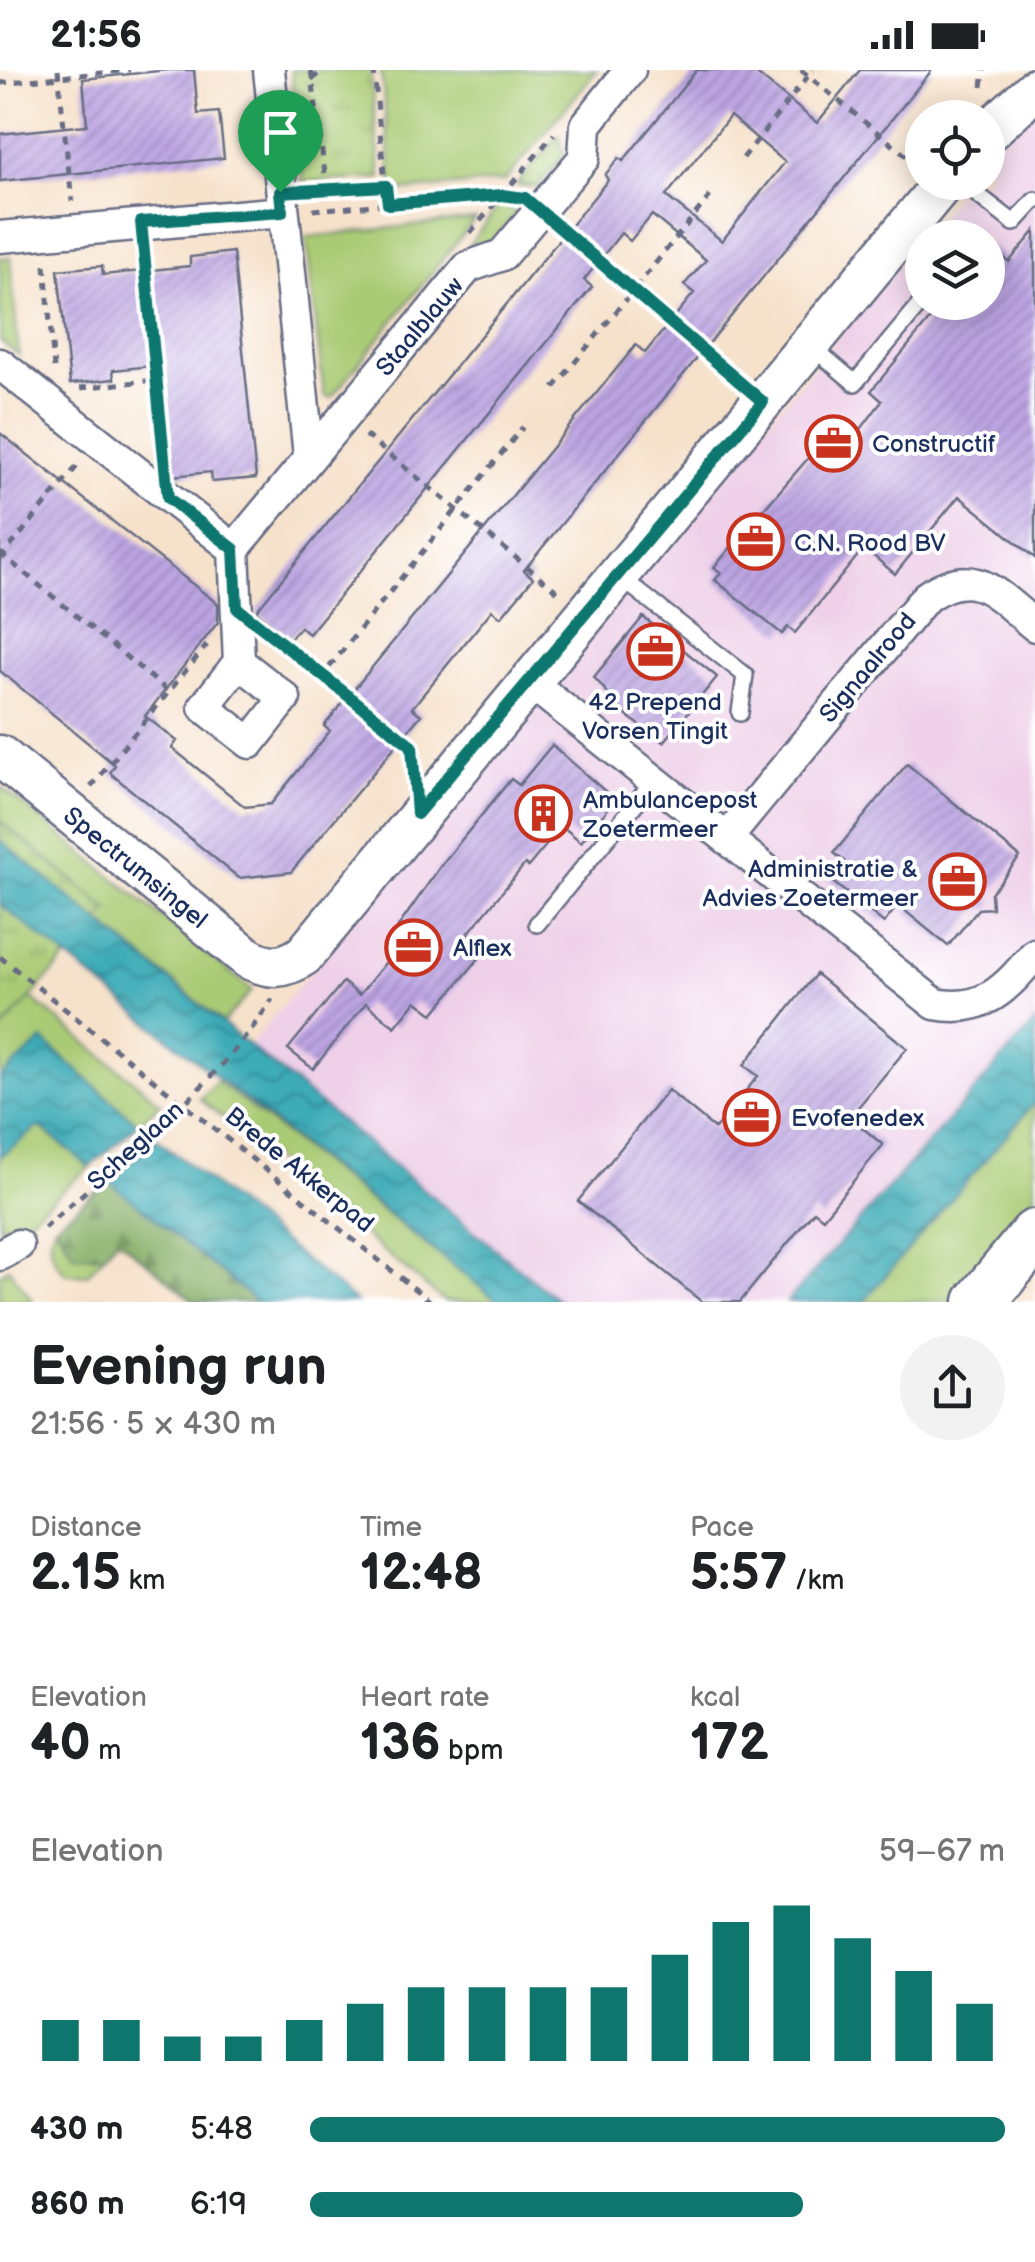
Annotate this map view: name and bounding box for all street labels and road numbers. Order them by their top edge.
street label: Staalblauw [370,271,471,383]
street label: Signaalrood [813,606,923,729]
street label: Spectrumsingel [57,801,213,936]
street label: Scheglaan [81,1095,191,1198]
street label: Brede Akkerpad [218,1101,380,1240]

